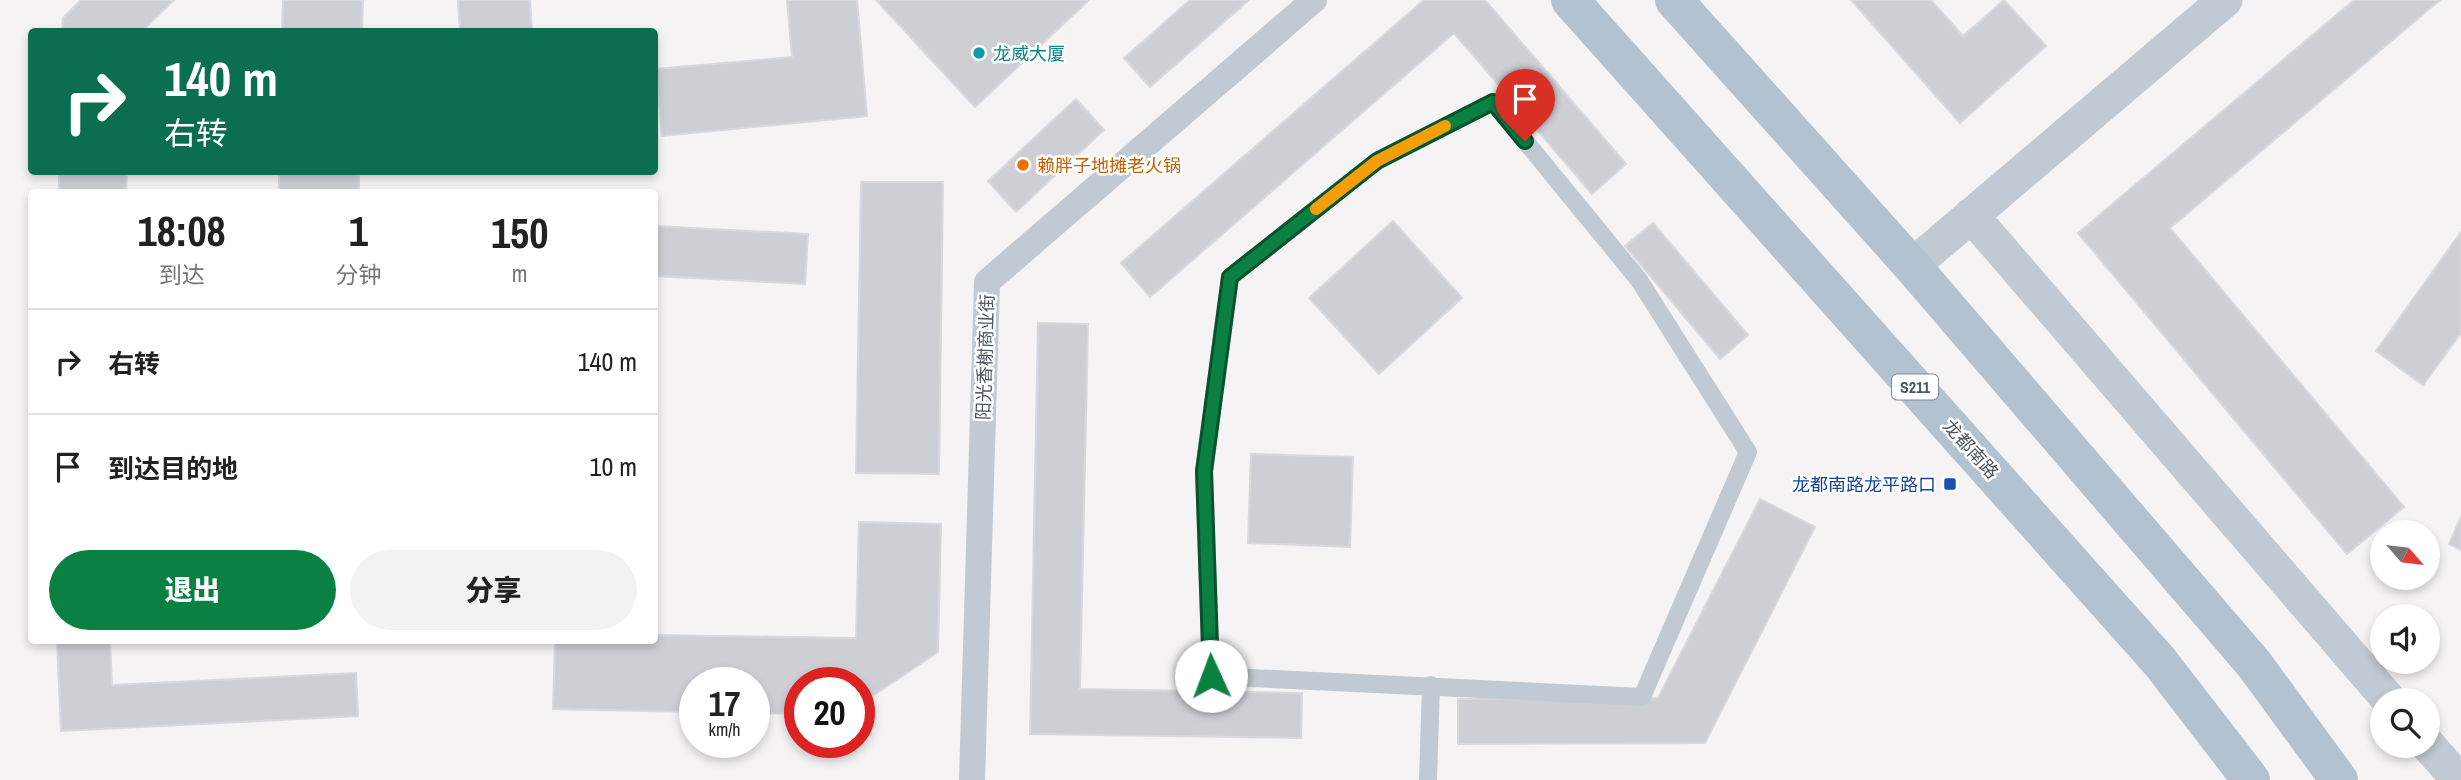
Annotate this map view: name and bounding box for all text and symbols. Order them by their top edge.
place label: 龙威大厦 [993,41,1065,66]
text: 140 m [164,45,278,111]
marker: 龙威大厦 [971,45,987,61]
icon: right [49,56,140,147]
pin [1495,69,1555,141]
icon: arrive [1506,80,1544,118]
text: 右转 [164,112,228,155]
place label: 赖胖子地摊老火锅 [1037,153,1181,178]
marker: 赖胖子地摊老火锅 [1015,157,1031,173]
text: 18:08 [138,203,226,259]
text: 1 [349,203,368,259]
text: 150 [491,205,548,261]
text: m [512,258,528,289]
text: 到达 [159,259,205,290]
text: 分钟 [335,259,381,290]
street label: 阳光香榭商业街 [970,294,1000,420]
icon: right [49,343,87,381]
text: 140 m [578,344,637,379]
text: 右转 [108,346,160,381]
road number: S211 [1892,374,1938,400]
street label: 龙都南路 [1938,414,2004,484]
icon: arrive [49,448,87,486]
text: 10 m [590,449,637,484]
text: 到达目的地 [108,451,238,486]
place label: 龙都南路龙平路口 [1792,472,1936,497]
marker: 龙都南路龙平路口 [1942,476,1958,492]
north arrow [2370,520,2440,590]
map controls [2370,520,2440,758]
button: 退出 [49,550,336,630]
button: 分享 [350,550,637,630]
button: sound [2370,604,2440,674]
position arrow [1174,639,1248,713]
speed limit sign: 20 [784,667,875,758]
text: 17 [709,680,740,727]
button: search [2370,688,2440,758]
text: km/h [709,717,741,742]

